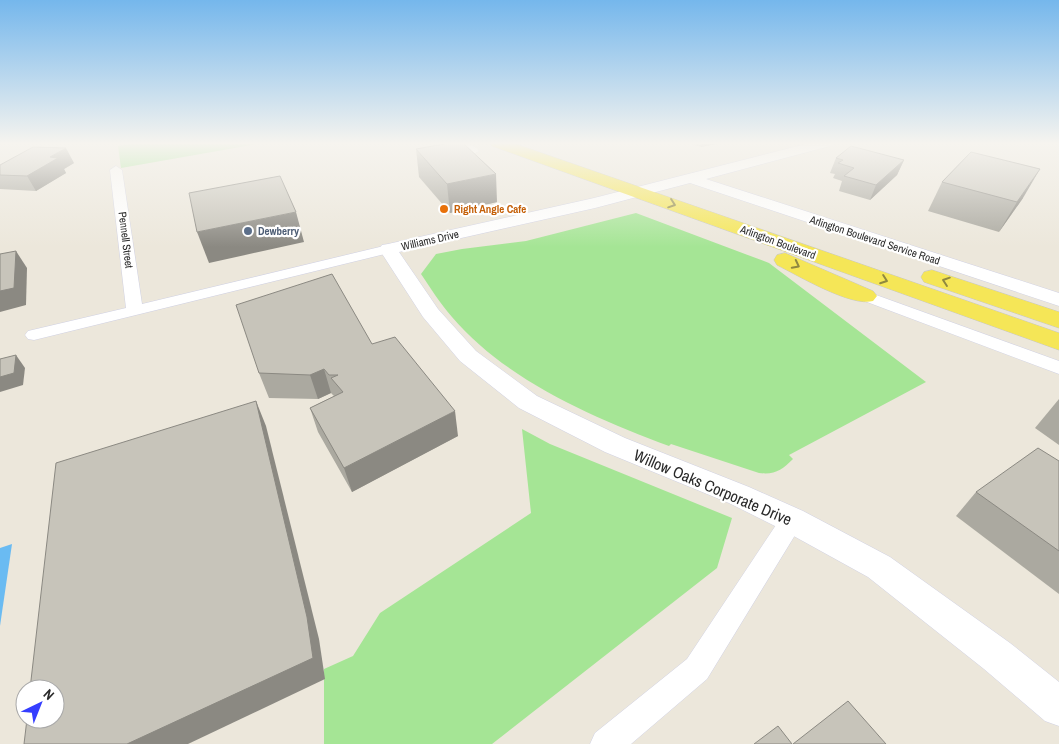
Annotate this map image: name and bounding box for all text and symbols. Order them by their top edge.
one-way arrow [668,198,676,208]
place label: Right Angle Cafe [454,202,526,216]
marker: Right Angle Cafe [438,203,450,215]
street label: Pennell Street [116,211,136,269]
street label: Arlington Boulevard Service Road [807,212,942,268]
street label: Arlington Boulevard [737,222,818,262]
place label: Dewberry [258,224,299,238]
marker: Dewberry [242,225,254,237]
street label: Williams Drive [400,227,460,253]
one-way arrow [791,259,800,269]
one-way arrow [880,274,888,284]
one-way arrow [942,277,951,287]
street label: Willow Oaks Corporate Drive [631,444,795,530]
north arrow [15,679,65,729]
text: N [40,685,58,704]

